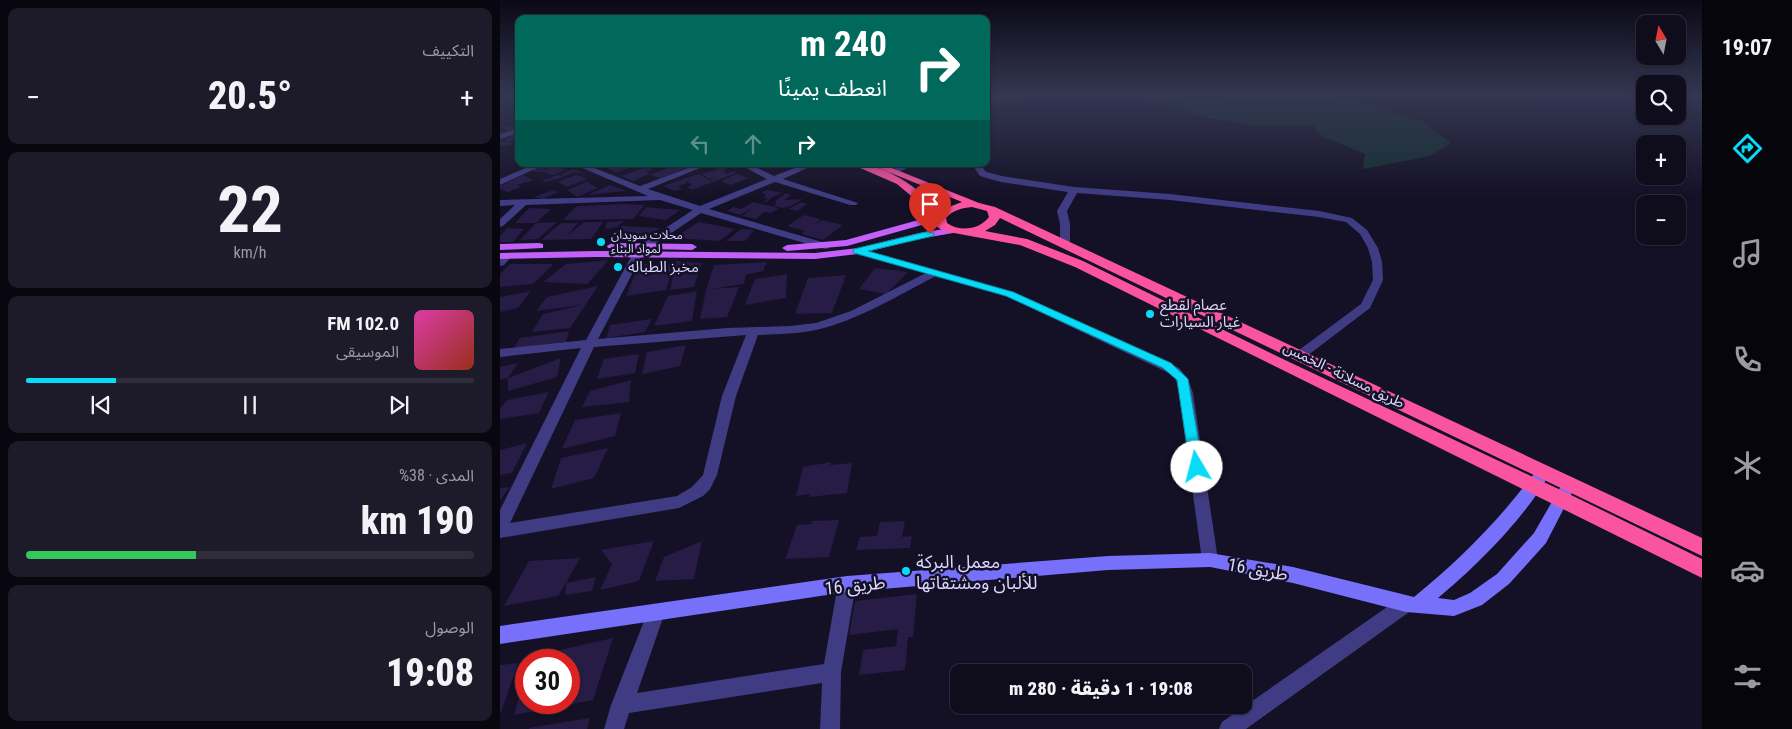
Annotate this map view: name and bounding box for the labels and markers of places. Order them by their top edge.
pin [909,183,951,234]
place label: محلات سويدان لمواد البناء [611,228,683,256]
marker: محلات سويدان لمواد البناء [595,236,607,248]
place label: مخبز الطباله [628,258,699,276]
marker: مخبز الطباله [612,261,624,273]
place label: عصام لقطع غيار السيارات [1160,296,1241,331]
marker: عصام لقطع غيار السيارات [1144,308,1156,320]
place label: معمل البركة للألبان ومشتقاتها [916,551,1037,594]
marker: معمل البركة للألبان ومشتقاتها [900,565,912,577]

